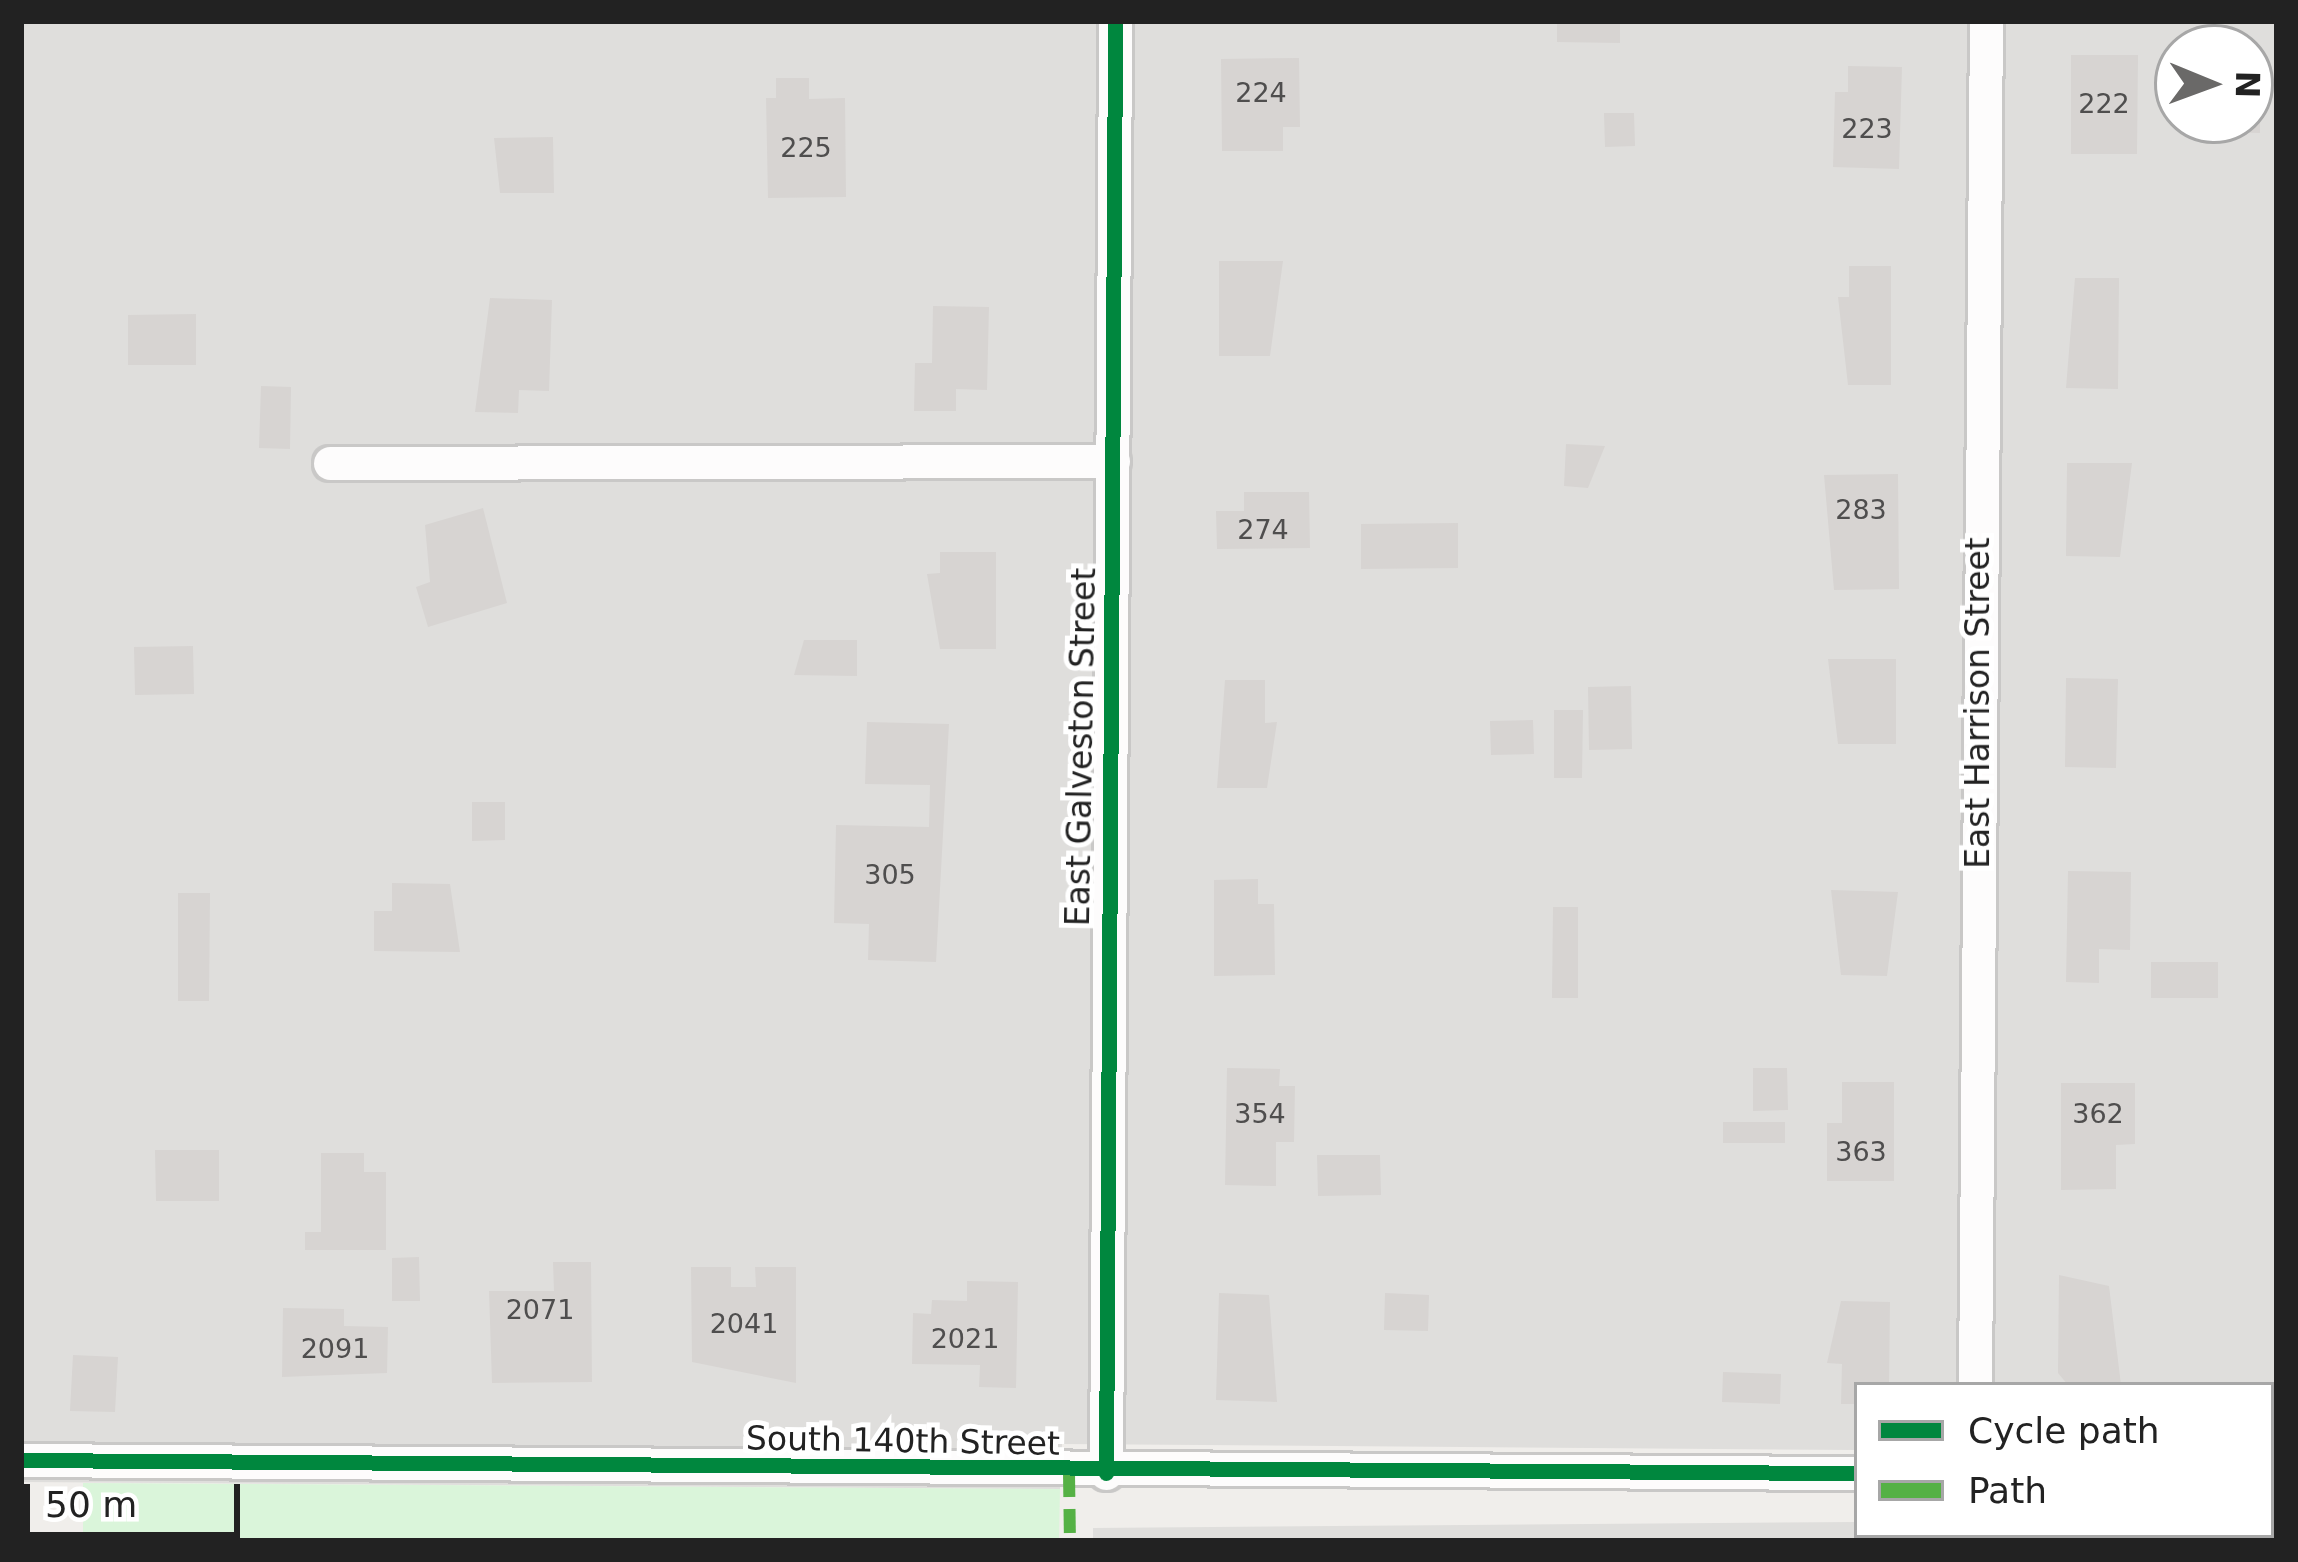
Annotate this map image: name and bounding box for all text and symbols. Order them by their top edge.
north arrow [2154,24,2274,144]
text: N [2228,70,2267,99]
house number: 224 [1235,77,1287,109]
house number: 222 [2078,88,2130,120]
house number: 223 [1841,113,1893,145]
house number: 225 [780,132,832,164]
house number: 283 [1835,494,1887,526]
house number: 274 [1237,514,1289,546]
street label: East Harrison Street [1958,537,1998,869]
street label: East Galveston Street [1058,567,1104,927]
house number: 305 [864,859,916,891]
house number: 354 [1234,1098,1286,1130]
house number: 362 [2072,1098,2124,1130]
house number: 363 [1835,1136,1887,1168]
house number: 2071 [506,1294,574,1326]
house number: 2041 [710,1308,778,1340]
house number: 2021 [931,1323,999,1355]
house number: 2091 [301,1333,369,1365]
legend [1854,1382,2274,1538]
text: Cycle path [1968,1410,2160,1451]
street label: South 140th Street [746,1418,1060,1464]
scale bar [30,1460,246,1534]
text: Path [1968,1470,2047,1511]
text: 50 m [45,1484,137,1525]

